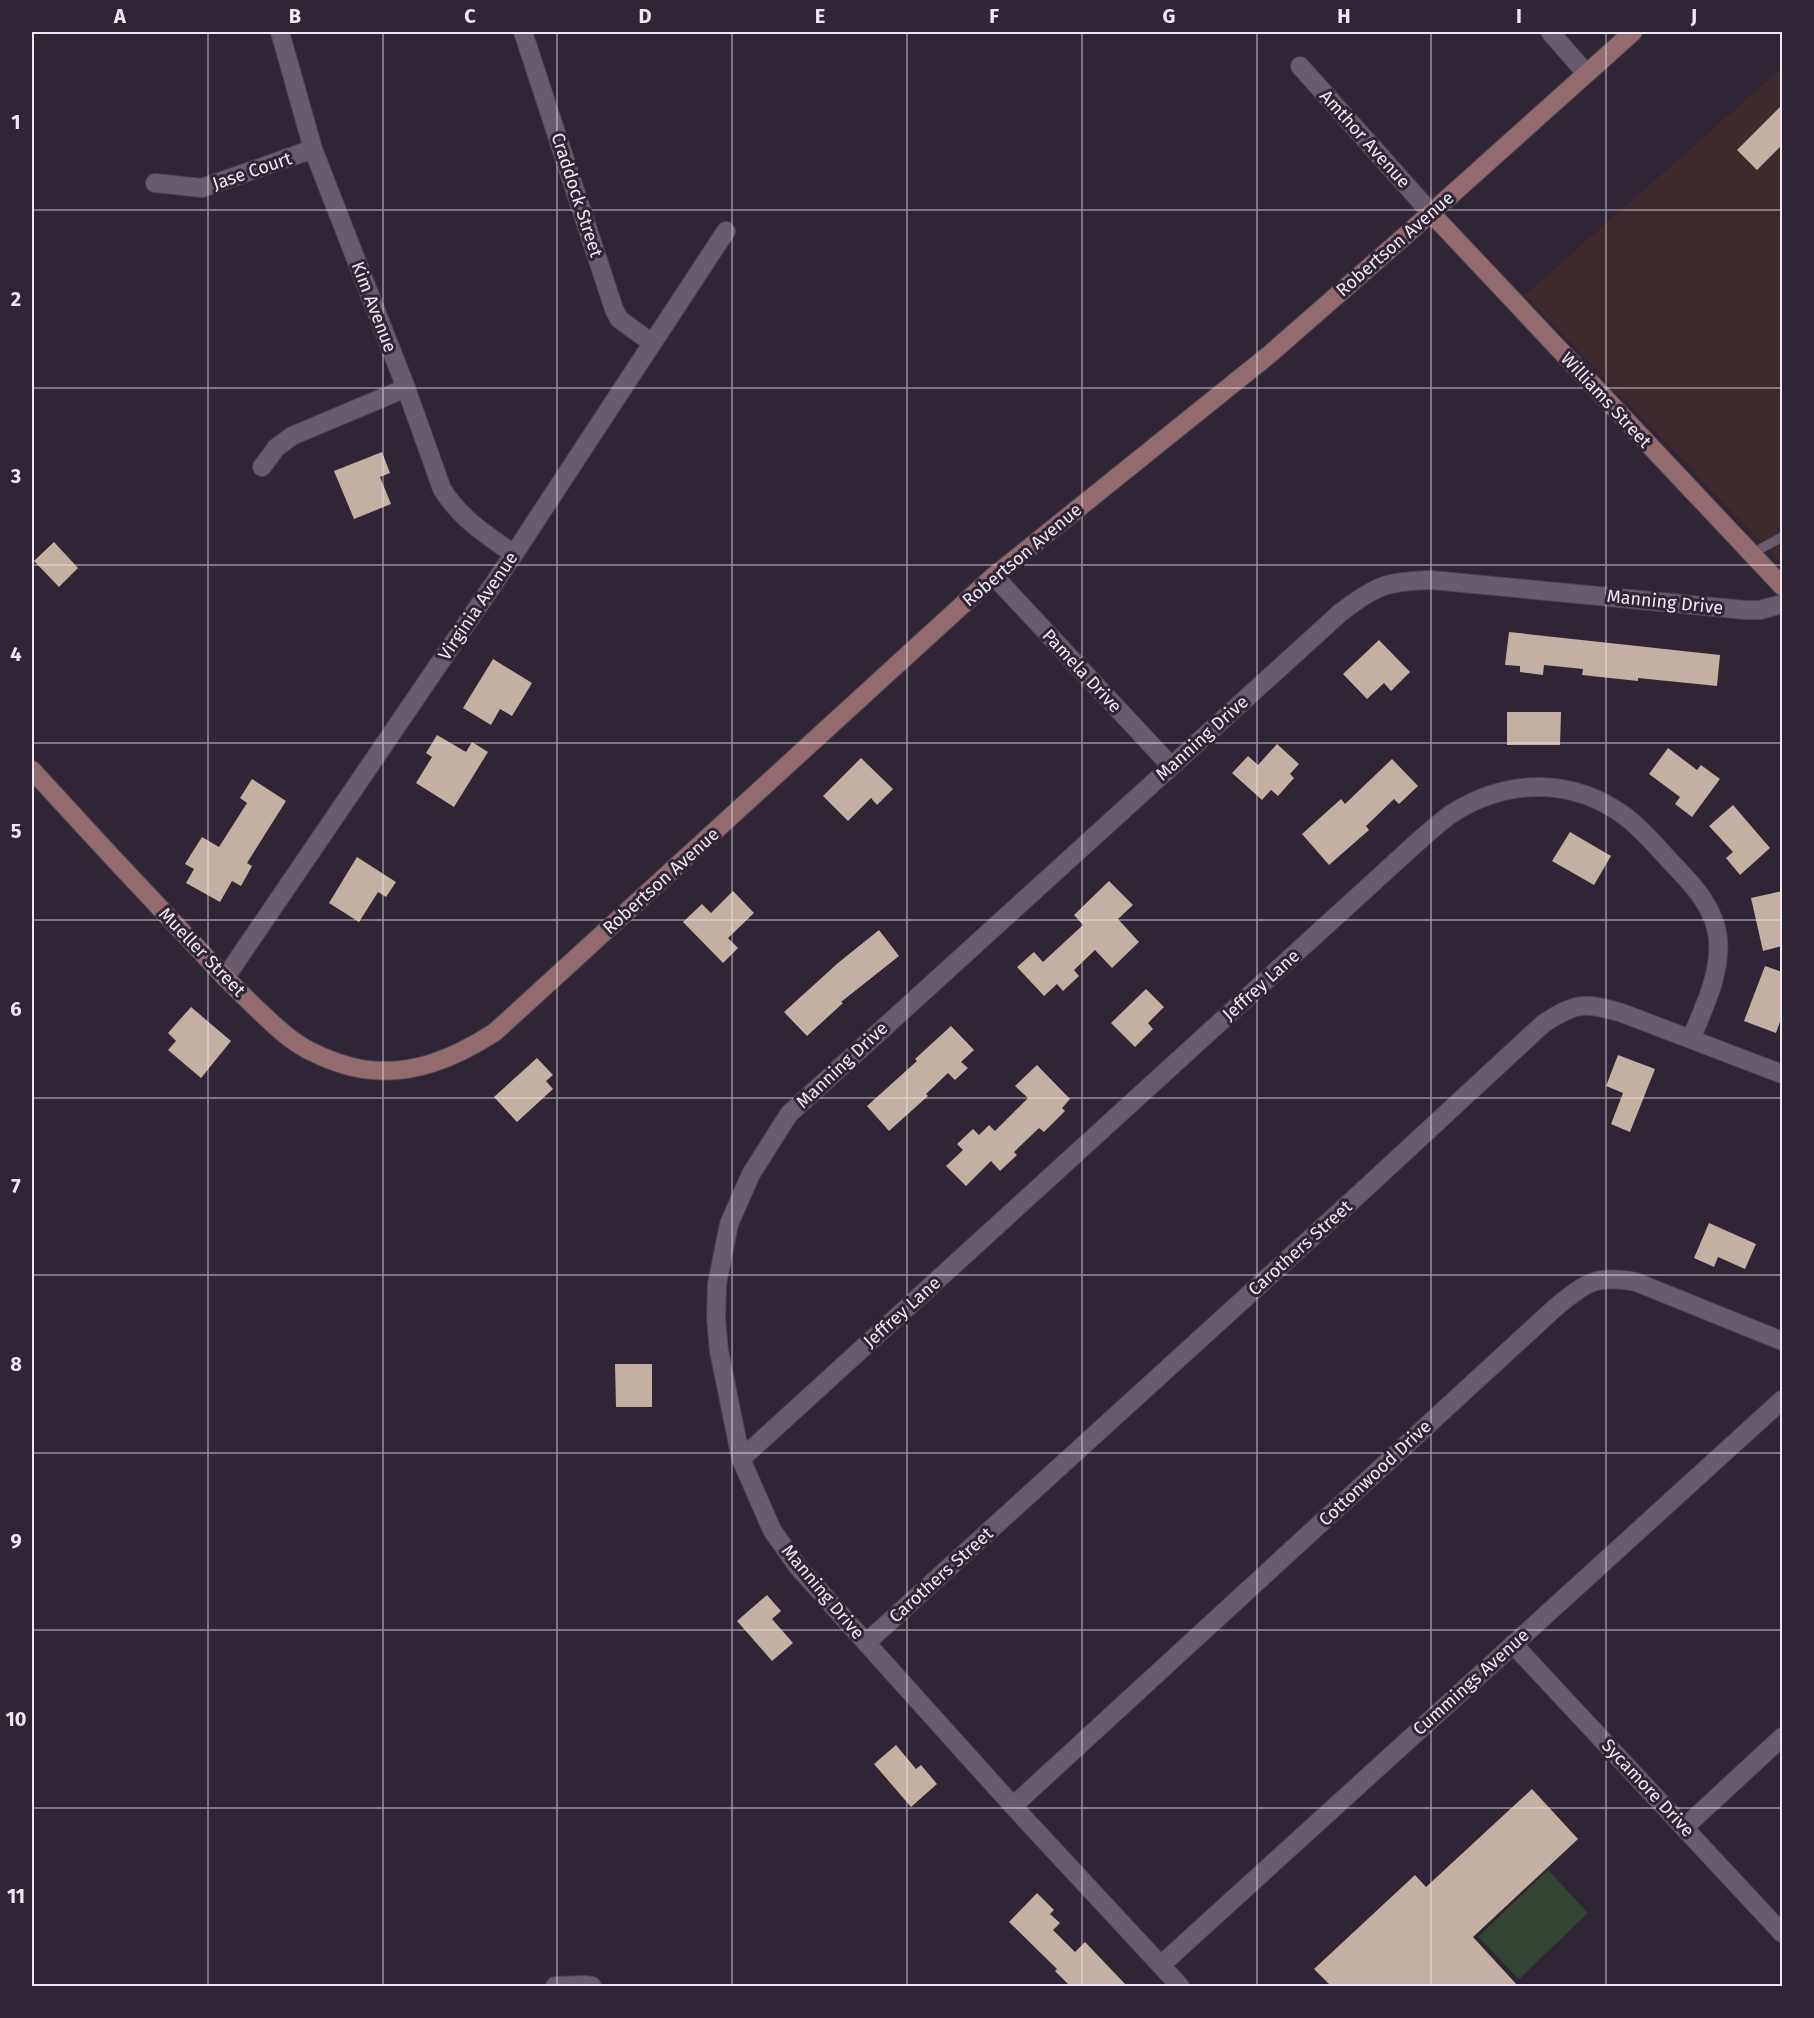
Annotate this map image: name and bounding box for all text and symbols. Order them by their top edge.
text: A [113,4,127,28]
text: B [289,4,301,28]
text: C [464,4,476,28]
text: D [638,4,652,28]
text: E [815,4,825,28]
text: F [989,4,999,28]
text: G [1163,4,1175,28]
text: H [1337,4,1351,28]
text: I [1516,4,1522,28]
text: J [1690,4,1697,28]
street label: Amthor Avenue [1315,85,1415,193]
text: 1 [11,110,21,134]
street label: Craddock Street [547,130,608,260]
street label: Jase Court [210,147,295,195]
street label: Robertson Avenue [1332,187,1458,301]
street label: Kim Avenue [347,258,401,356]
text: 2 [11,287,21,311]
street label: Williams Street [1556,348,1656,453]
text: 3 [10,464,21,488]
street label: Robertson Avenue [958,499,1086,611]
street label: Virginia Avenue [434,548,522,664]
street label: Manning Drive [1606,585,1724,619]
street label: Pamela Drive [1038,625,1126,717]
text: 4 [10,642,22,666]
street label: Manning Drive [1151,691,1253,785]
text: 5 [11,819,22,843]
street label: Robertson Avenue [598,823,724,939]
street label: Mueller Street [154,903,250,1001]
street label: Jeffrey Lane [1218,945,1304,1025]
text: 6 [10,997,22,1021]
street label: Manning Drive [792,1017,892,1113]
text: 7 [11,1174,21,1198]
street label: Carothers Street [1244,1195,1357,1300]
street label: Jeffrey Lane [859,1272,945,1352]
text: 8 [10,1352,22,1376]
street label: Cottonwood Drive [1314,1415,1436,1531]
street label: Carothers Street [885,1522,998,1627]
text: 9 [10,1529,22,1553]
street label: Manning Drive [777,1540,869,1644]
street label: Cummings Avenue [1408,1624,1534,1740]
text: 10 [6,1707,26,1731]
street label: Sycamore Drive [1597,1735,1699,1841]
text: 11 [7,1884,25,1908]

